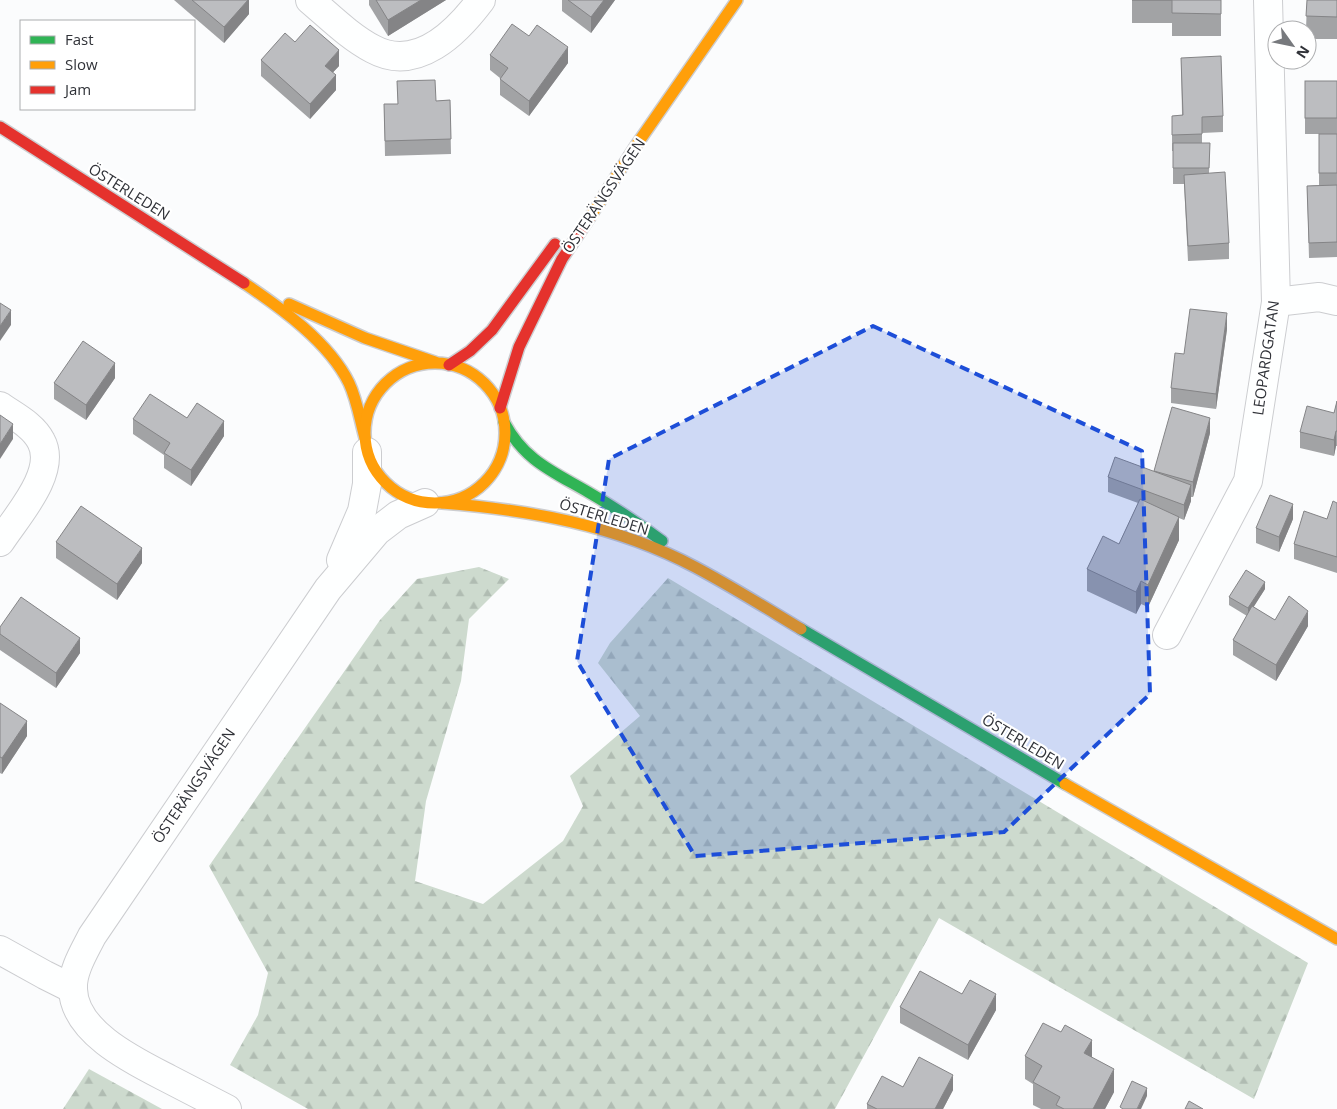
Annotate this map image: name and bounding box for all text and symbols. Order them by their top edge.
legend [20,20,195,110]
north arrow [1267,20,1317,70]
text: Fast [65,29,94,49]
text: N [1292,42,1314,62]
text: Slow [65,54,98,74]
text: Jam [63,79,91,99]
street label: ÖSTERÄNGSVÄGEN [557,134,649,257]
street label: ÖSTERLEDEN [85,158,174,224]
street label: LEOPARDGATAN [1247,299,1283,417]
street label: ÖSTERLEDEN [557,493,651,539]
street label: ÖSTERLEDEN [979,709,1068,774]
street label: ÖSTERÄNGSVÄGEN [147,724,239,847]

